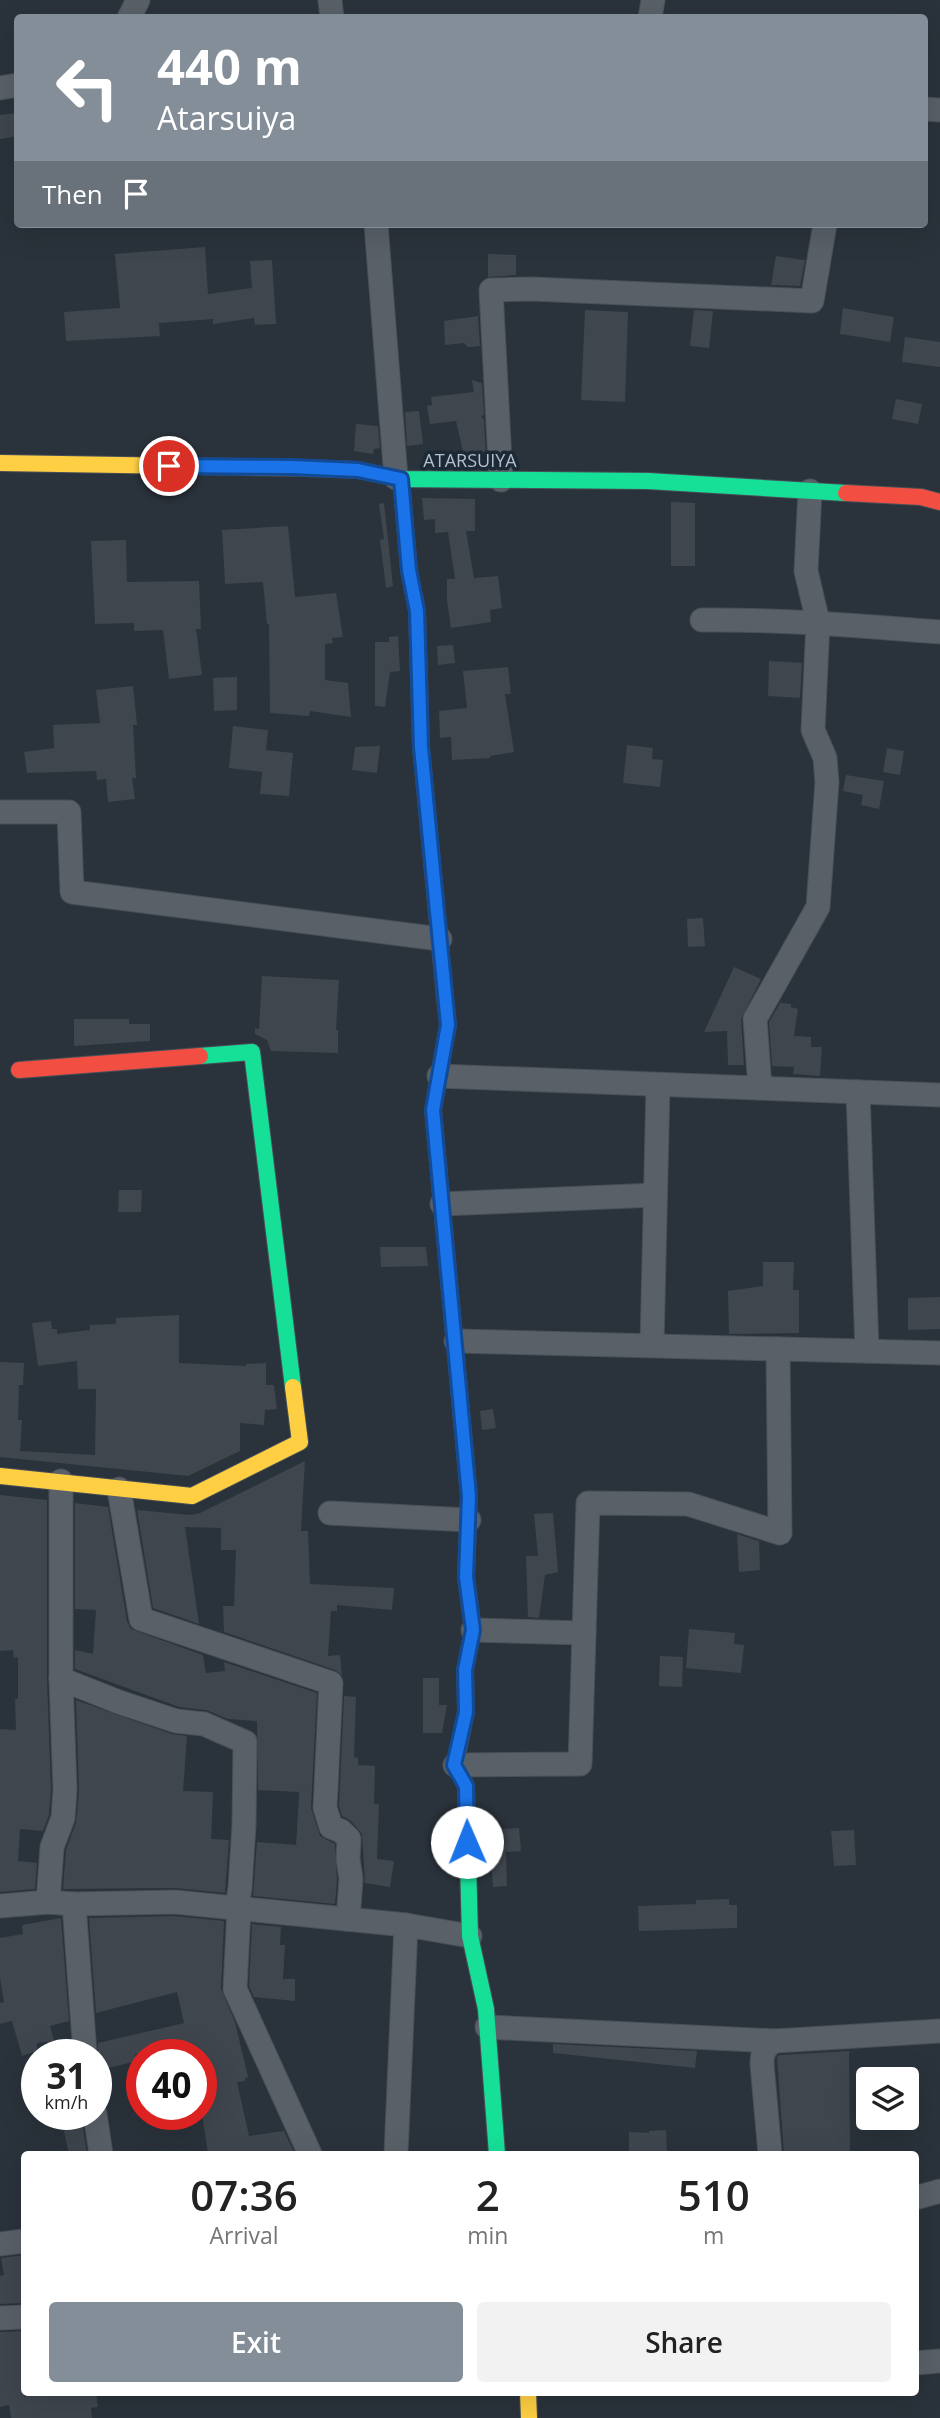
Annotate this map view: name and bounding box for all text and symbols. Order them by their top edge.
text: 440 m [157,33,302,99]
icon: left [42,42,133,133]
text: Atarsuiya [157,96,296,139]
icon: arrive [117,175,155,213]
text: Then [42,176,103,212]
pin [139,436,199,496]
icon: arrive [150,447,188,485]
street label: ATARSUIYA [423,448,517,472]
position arrow [430,1805,504,1879]
speed limit sign: 40 [126,2039,217,2130]
text: 31 [46,2052,87,2099]
map controls [856,2067,919,2130]
button: layers [856,2067,919,2130]
text: km/h [45,2090,88,2114]
text: 07:36 [190,2166,298,2223]
text: 2 [476,2166,500,2223]
text: 510 [678,2166,750,2223]
text: Arrival [209,2219,279,2251]
text: min [467,2219,508,2251]
text: m [703,2219,724,2251]
button: Exit [49,2302,463,2382]
button: Share [477,2302,891,2382]

